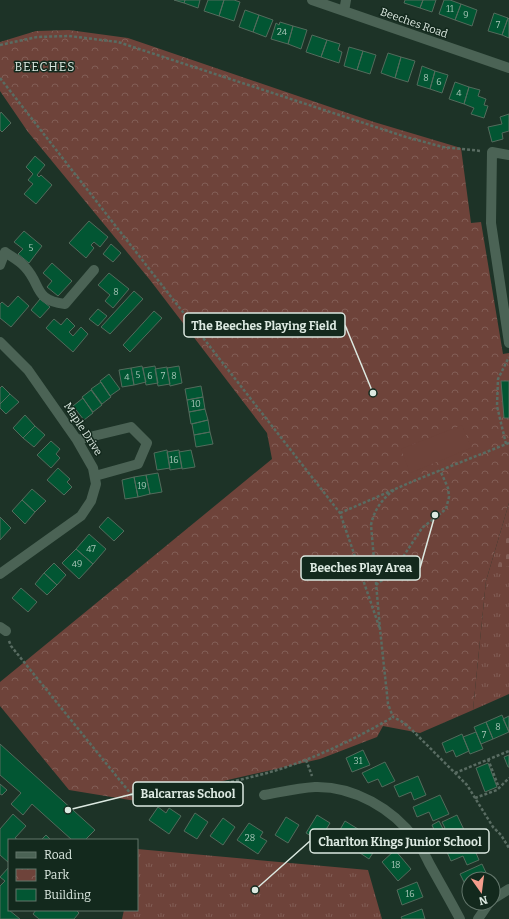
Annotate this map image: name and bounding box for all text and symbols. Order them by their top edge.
house number: 11 [446,4,454,14]
street label: Beeches Road [378,5,450,41]
house number: 9 [463,10,469,20]
house number: 7 [496,20,501,30]
house number: 24 [277,27,288,37]
district label: BEECHES [15,60,75,74]
house number: 8 [423,73,429,83]
house number: 6 [436,77,442,87]
house number: 4 [456,88,462,98]
house number: 5 [29,243,34,253]
house number: 8 [113,287,119,297]
callout: The Beeches Playing Field [184,313,345,337]
text: The Beeches Playing Field [191,319,337,333]
house number: 5 [136,370,141,380]
house number: 6 [147,371,153,381]
house number: 7 [161,371,166,381]
house number: 8 [171,371,177,381]
house number: 4 [124,372,130,382]
house number: 10 [191,399,201,409]
street label: Maple Drive [61,400,105,458]
house number: 16 [170,455,178,465]
house number: 19 [138,481,146,491]
house number: 47 [86,544,96,554]
callout: Beeches Play Area [301,556,420,580]
house number: 49 [72,559,82,569]
text: Beeches Play Area [310,561,413,575]
house number: 8 [495,722,501,732]
house number: 7 [482,730,487,740]
house number: 31 [354,756,363,766]
callout: Balcarras School [133,782,243,806]
text: Balcarras School [141,787,236,801]
callout: Charlton Kings Junior School [310,829,489,853]
house number: 28 [245,833,255,843]
text: Charlton Kings Junior School [318,835,482,849]
legend [8,839,138,911]
text: Road [44,848,72,862]
house number: 18 [391,860,401,870]
text: Park [44,868,70,882]
north arrow [461,871,501,911]
text: Building [44,888,91,902]
house number: 16 [406,889,414,899]
text: N [477,893,489,908]

